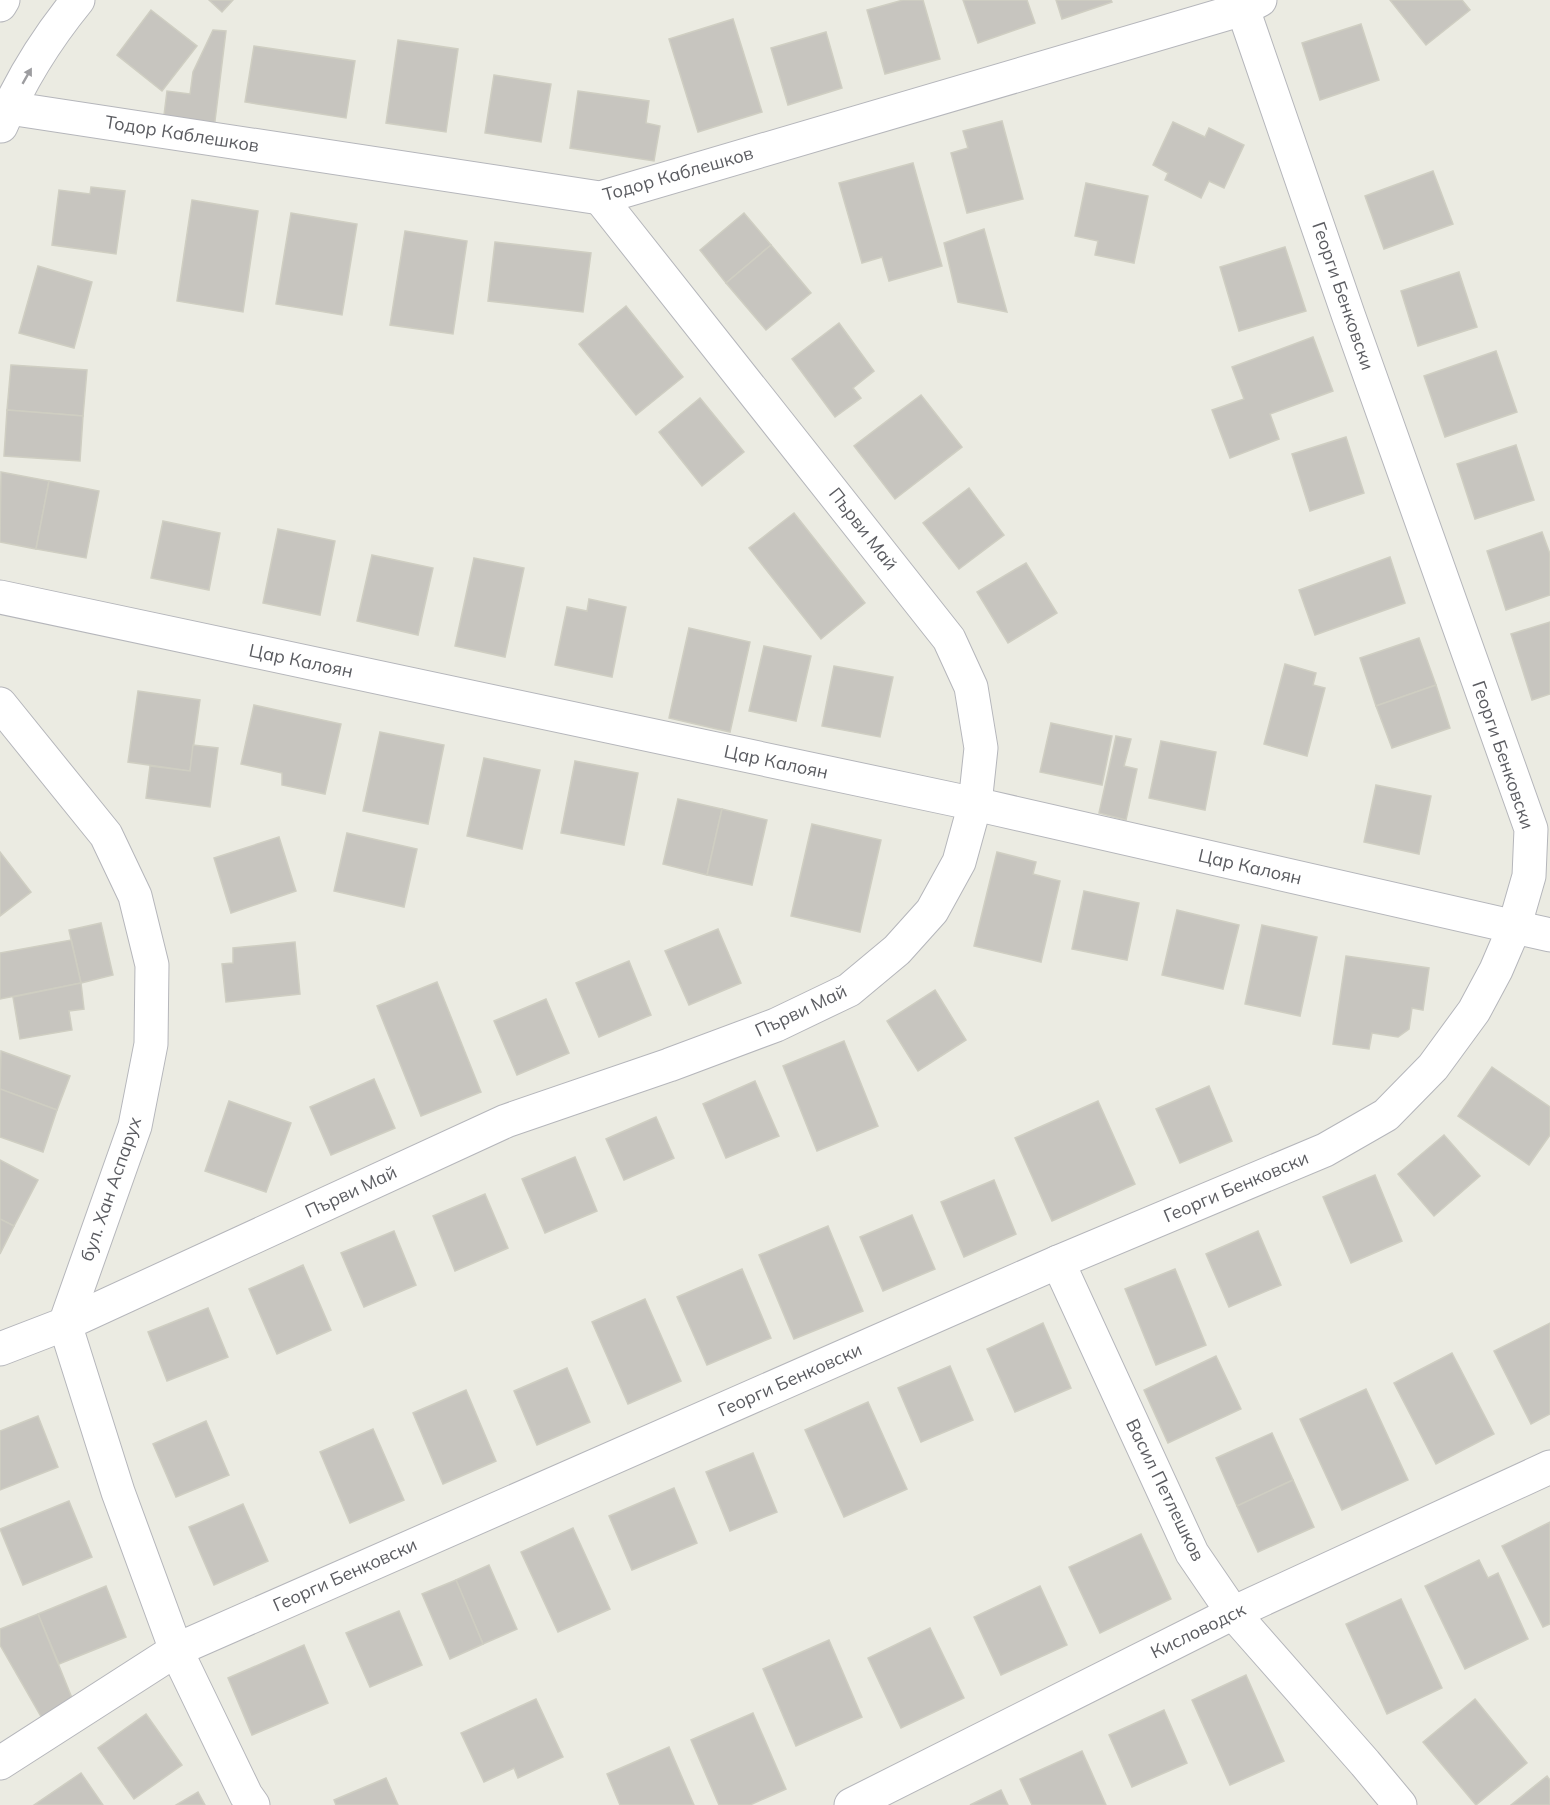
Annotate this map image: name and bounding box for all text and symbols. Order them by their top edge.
one-way arrow [22,67,32,84]
street label: Тодор Каблешков [103,110,261,157]
street label: Тодор Каблешков [600,141,756,206]
street label: Георги Бенковски [1307,219,1380,373]
street label: Първи Май [824,483,903,575]
street label: Цар Калоян [247,638,355,683]
street label: Георги Бенковски [1467,678,1540,832]
street label: Цар Калоян [722,739,830,784]
street label: Цар Калоян [1196,843,1304,890]
street label: Първи Май [751,979,850,1042]
street label: бул. Хан Аспарух [75,1113,146,1264]
street label: Георги Бенковски [1160,1146,1312,1227]
street label: Първи Май [301,1160,400,1223]
street label: Георги Бенковски [714,1337,865,1422]
street label: Васил Петлешков [1121,1415,1210,1565]
street label: Георги Бенковски [269,1532,420,1617]
street label: Кисловодск [1147,1598,1249,1663]

